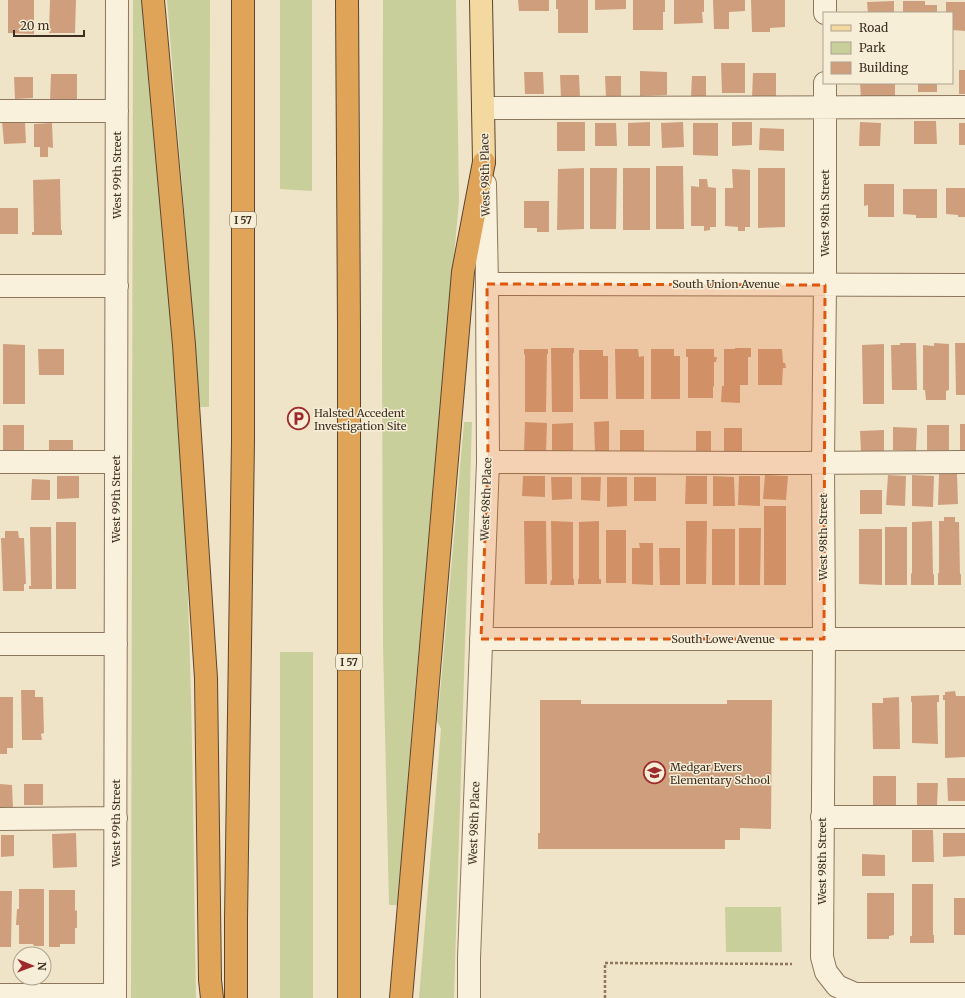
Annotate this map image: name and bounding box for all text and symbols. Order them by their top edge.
scale bar [14,12,84,38]
legend [823,12,953,84]
text: 20 m [20,18,49,33]
text: Road [859,20,888,35]
text: Park [859,40,886,55]
text: Building [859,60,909,75]
street label: West 99th Street [110,131,124,220]
street label: West 98th Place [477,133,493,218]
street label: West 98th Street [818,169,832,258]
road number: I 57 [230,212,256,228]
street label: South Union Avenue [672,277,780,291]
parking icon: Halsted Accedent Investigation Site [285,406,311,432]
place label: Halsted Accedent Investigation Site [314,406,407,433]
street label: West 99th Street [109,455,123,544]
street label: West 98th Place [478,457,494,542]
street label: West 98th Street [816,493,830,582]
street label: South Lowe Avenue [671,632,775,646]
road number: I 57 [336,654,362,670]
school or university icon: Medgar Evers Elementary School [641,760,667,786]
place label: Medgar Evers Elementary School [670,760,771,787]
street label: West 99th Street [109,779,123,868]
street label: West 98th Place [466,781,482,866]
street label: West 98th Street [815,817,829,906]
north arrow [12,946,52,986]
text: N [35,962,49,971]

